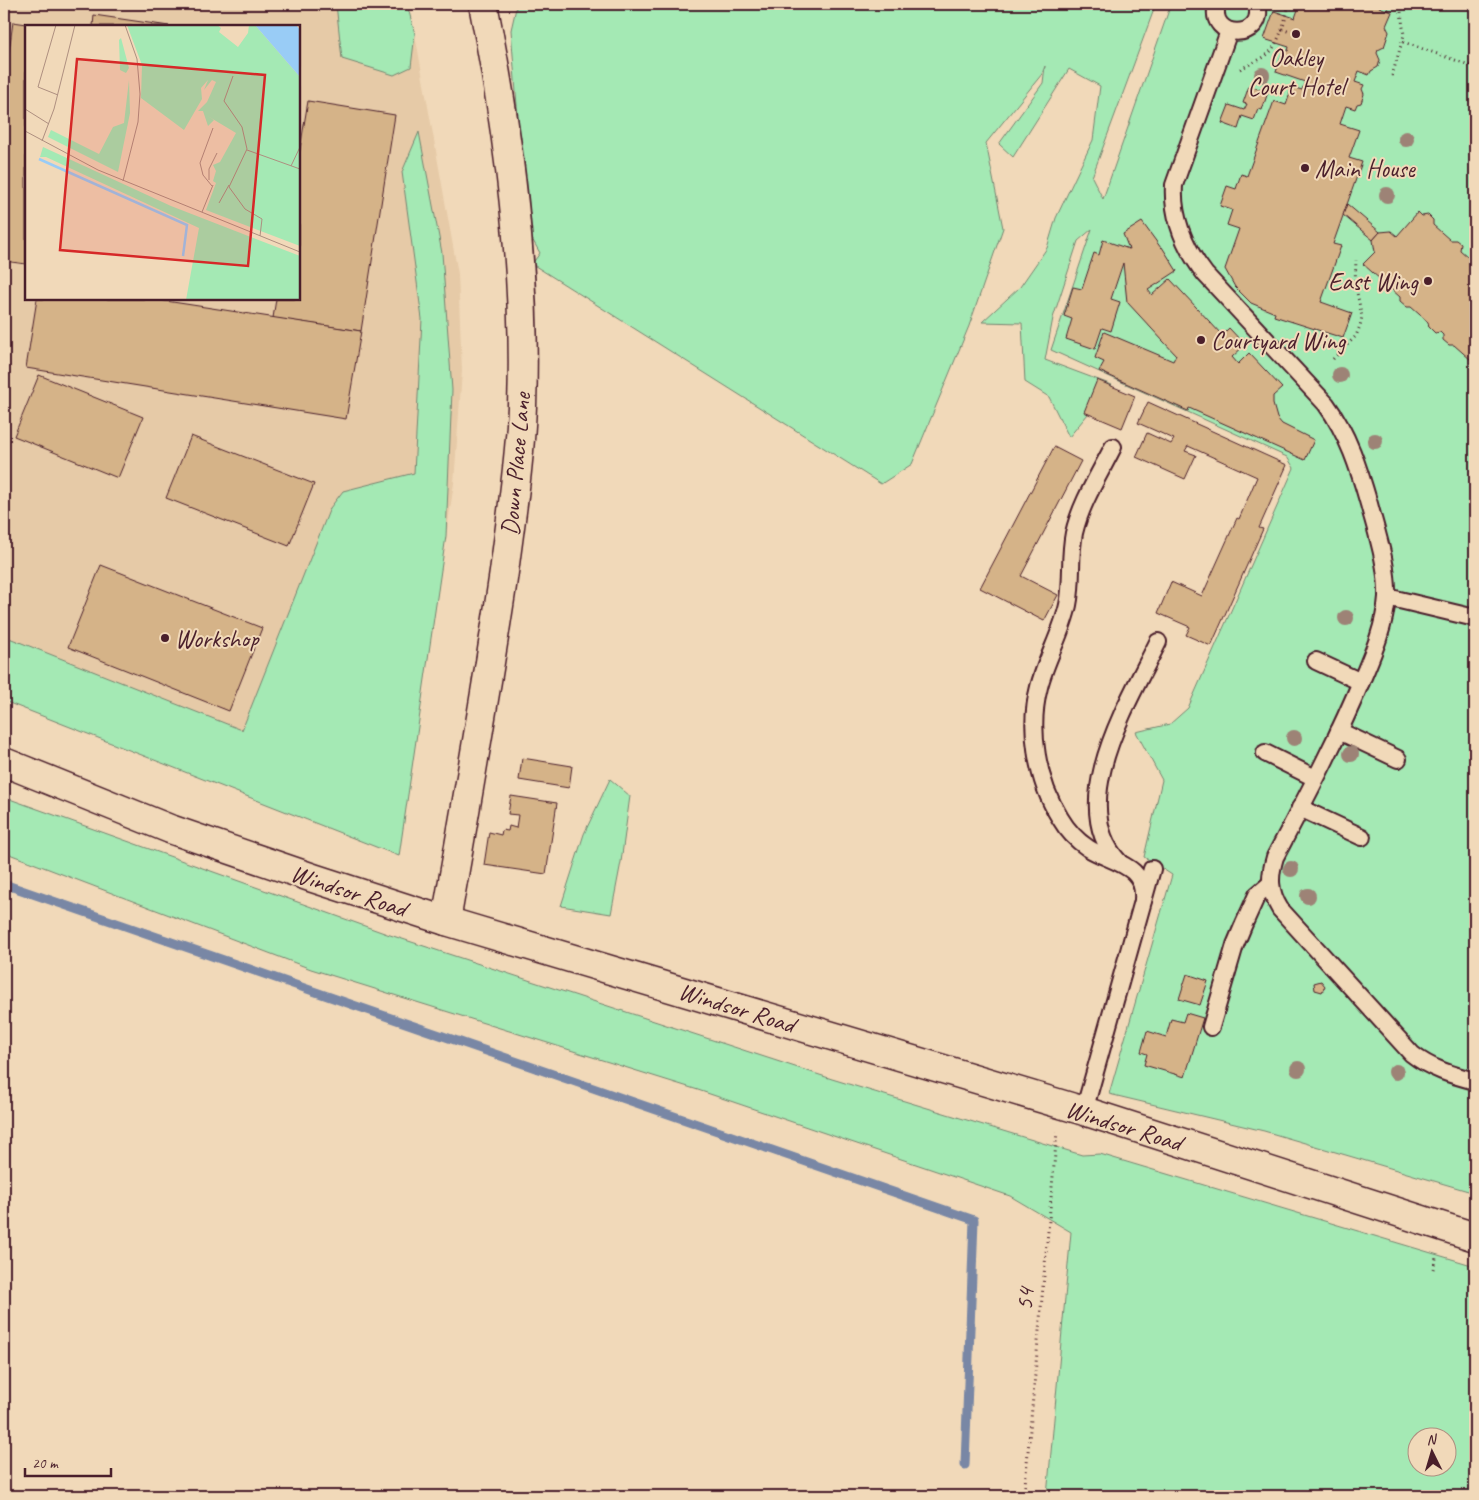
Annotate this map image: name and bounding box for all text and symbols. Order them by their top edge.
inset map [25,25,300,300]
marker: Oakley Court Hotel [1290,28,1302,40]
place label: Oakley Court Hotel [1247,42,1349,103]
place label: Main House [1315,153,1417,185]
marker: Main House [1299,162,1311,174]
place label: East Wing [1328,266,1419,298]
marker: East Wing [1422,275,1434,287]
place label: Courtyard Wing [1211,325,1346,357]
marker: Courtyard Wing [1195,334,1207,346]
street label: Down Place Lane [494,389,538,537]
place label: Workshop [175,623,260,655]
marker: Workshop [159,632,171,644]
street label: Windsor Road [287,857,415,926]
street label: Windsor Road [675,975,803,1042]
street label: Windsor Road [1062,1093,1190,1160]
street label: 54 [1008,1284,1042,1312]
north arrow [1406,1428,1456,1478]
text: N [1426,1430,1438,1448]
scale bar [25,1445,111,1477]
text: 20 m [32,1454,59,1473]

